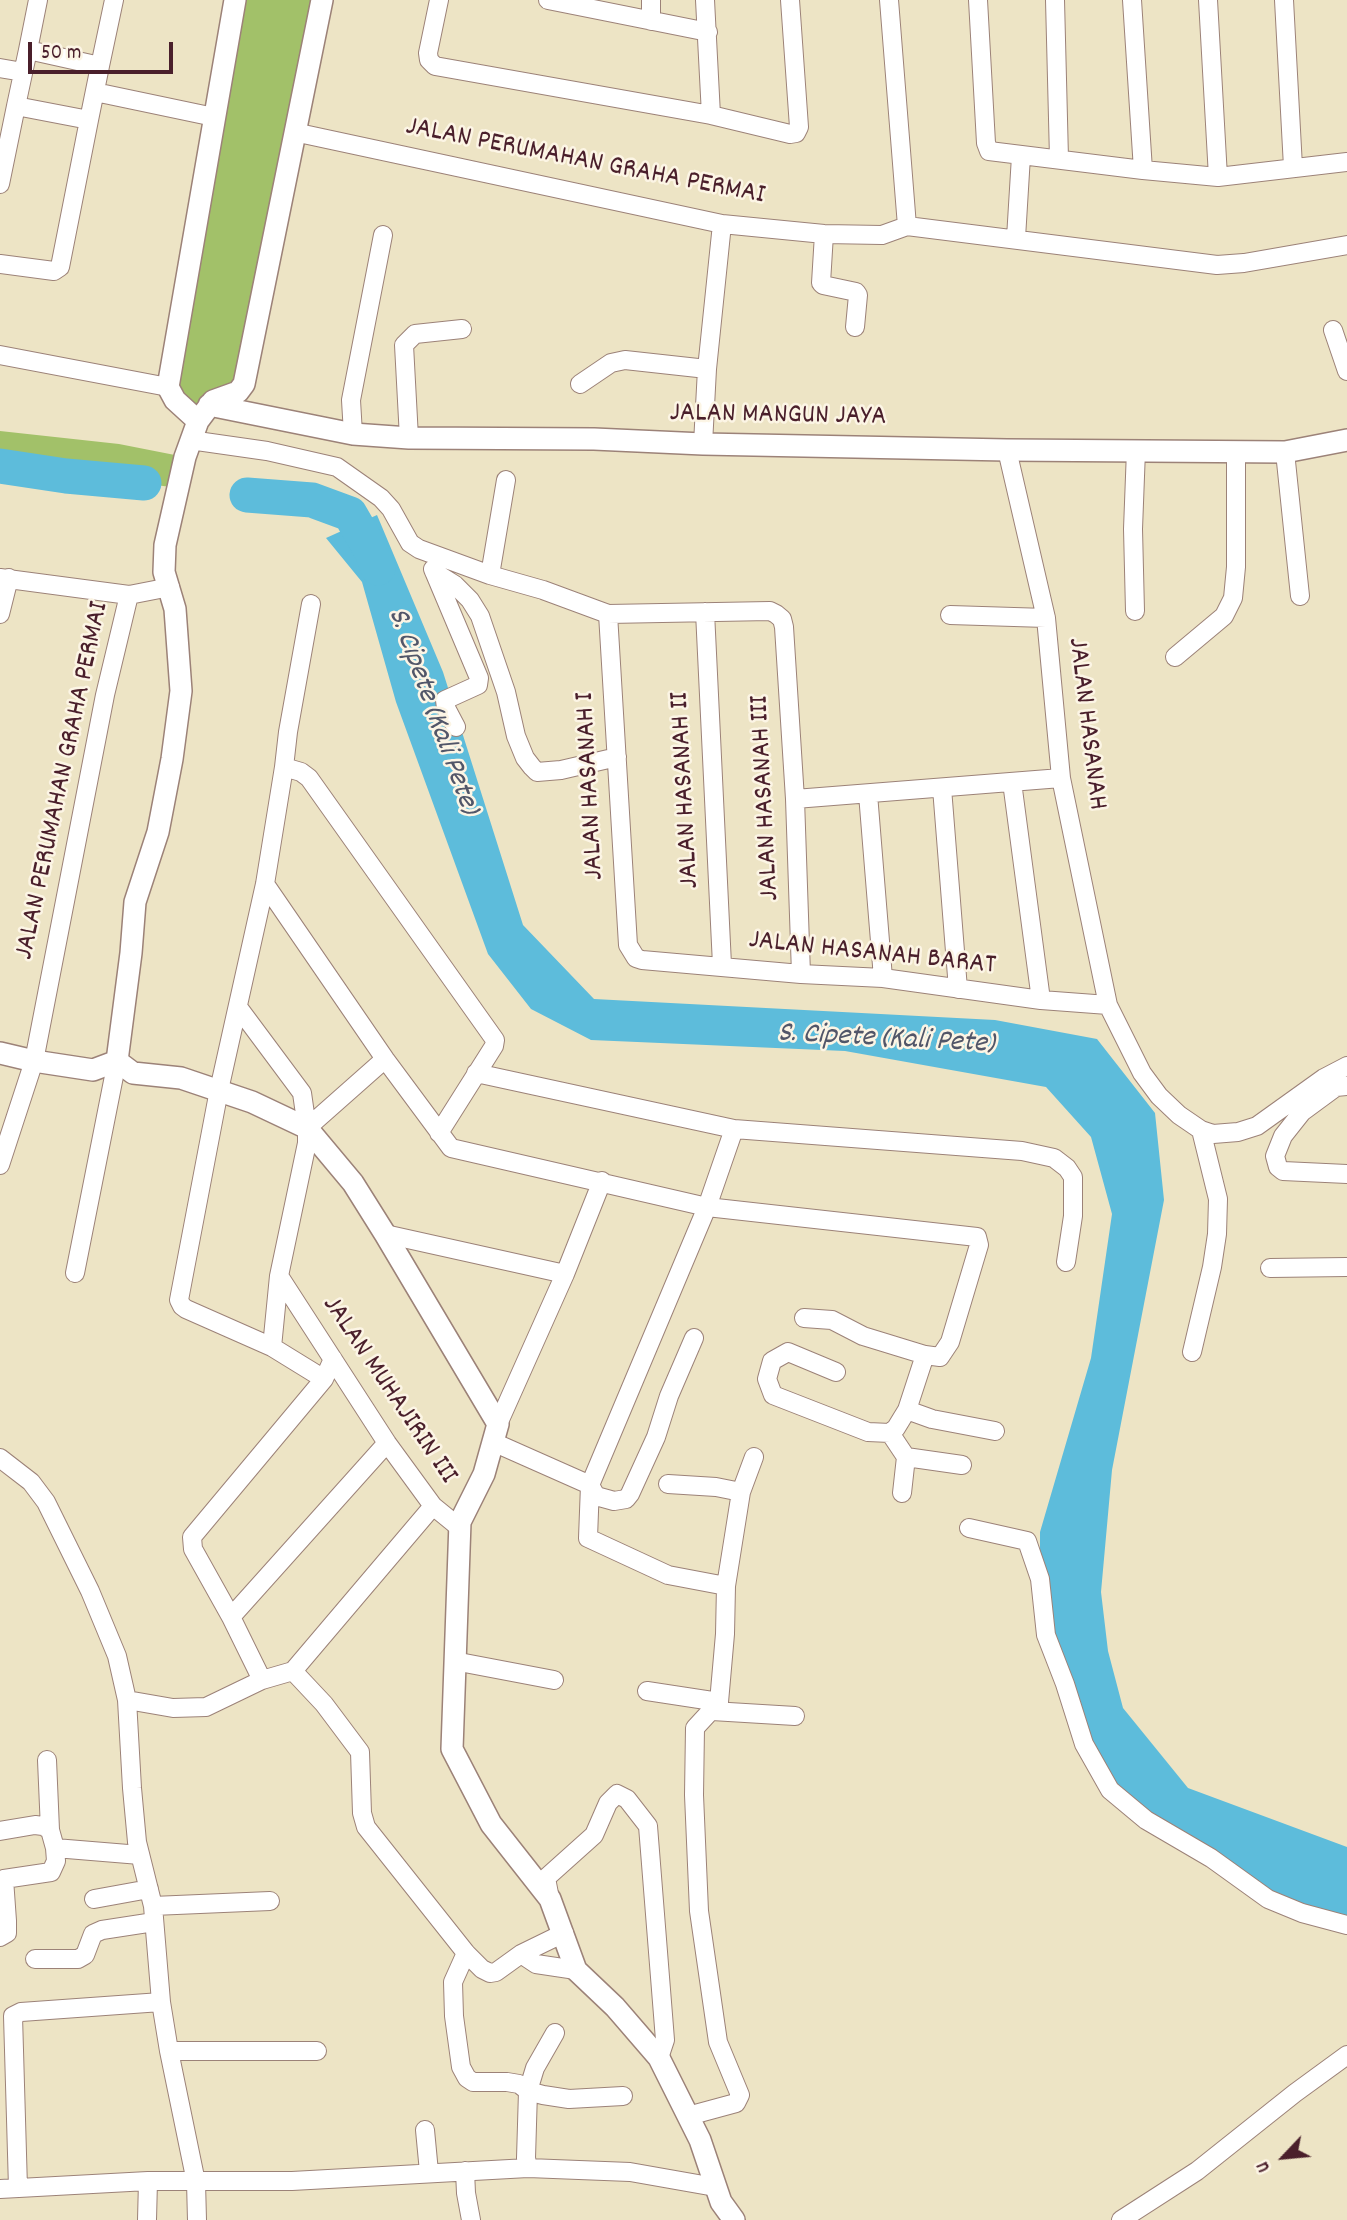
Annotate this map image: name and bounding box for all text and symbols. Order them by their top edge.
scale bar [32,28,177,72]
text: 50 m [41,39,81,69]
street label: JALAN PERUMAHAN GRAHA PERMAI [403,112,767,214]
street label: JALAN MANGUN JAYA [669,398,887,436]
street label: JALAN PERUMAHAN GRAHA PERMAI [10,599,118,963]
water label: S. Cipete (Kali Pete) [377,604,485,820]
street label: JALAN HASANAH [1058,636,1112,812]
street label: JALAN HASANAH I [570,691,614,881]
street label: JALAN HASANAH II [665,691,709,889]
street label: JALAN HASANAH III [745,694,789,902]
street label: JALAN HASANAH BARAT [747,925,997,985]
water label: S. Cipete (Kali Pete) [777,1017,995,1065]
street label: JALAN MUHAJIRIN III [313,1291,463,1491]
north arrow [1249,2122,1319,2192]
text: U [1251,2156,1279,2176]

